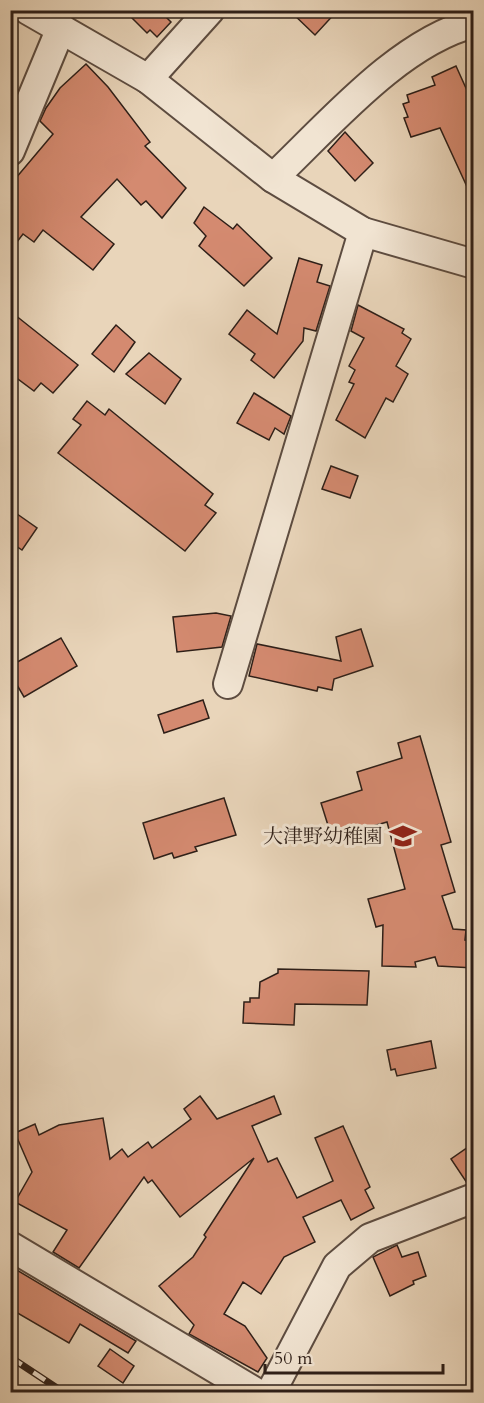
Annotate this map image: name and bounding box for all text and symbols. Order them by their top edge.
school or university icon: 大津野幼稚園 [388,821,418,851]
place label: 大津野幼稚園 [263,823,383,850]
scale bar [265,1337,444,1375]
text: 50 m [274,1346,313,1371]

